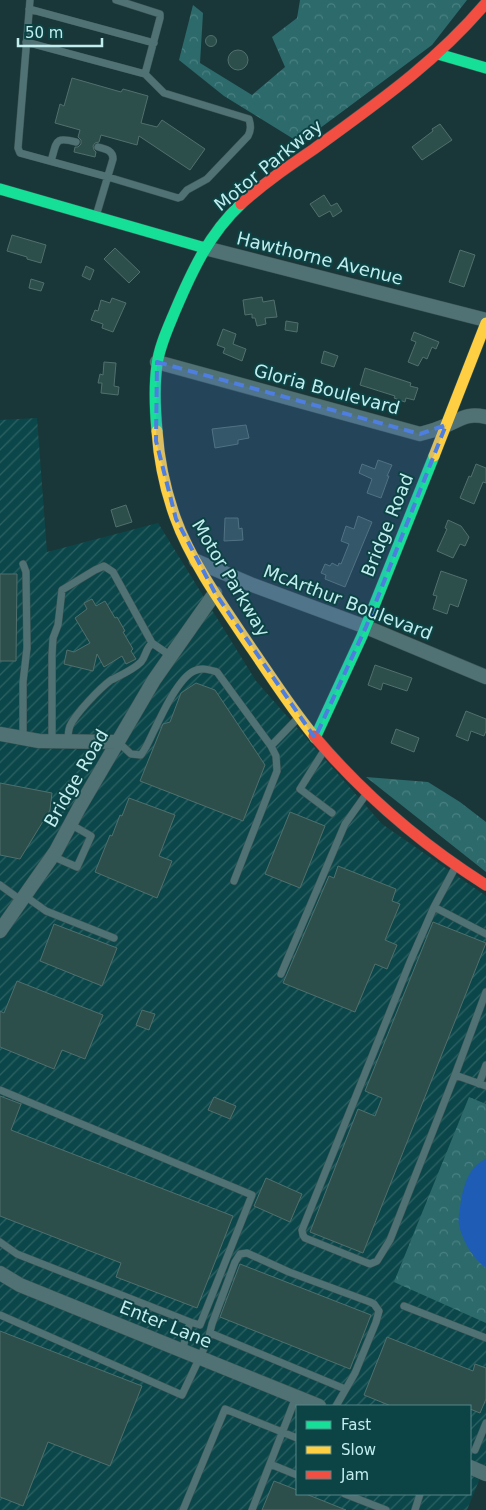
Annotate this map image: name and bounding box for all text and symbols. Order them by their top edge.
scale bar [18,15,101,47]
text: 50 m [25,24,63,42]
street label: Motor Parkway [210,115,327,215]
street label: Hawthorne Avenue [235,227,405,289]
street label: Gloria Boulevard [252,359,402,419]
street label: Bridge Road [357,470,417,580]
street label: Motor Parkway [188,516,274,641]
street label: McArthur Boulevard [261,560,435,644]
street label: Bridge Road [40,725,112,831]
street label: Enter Lane [117,1296,215,1352]
legend [296,1405,471,1495]
text: Fast [341,1416,371,1434]
text: Slow [341,1441,376,1459]
text: Jam [340,1466,369,1484]

